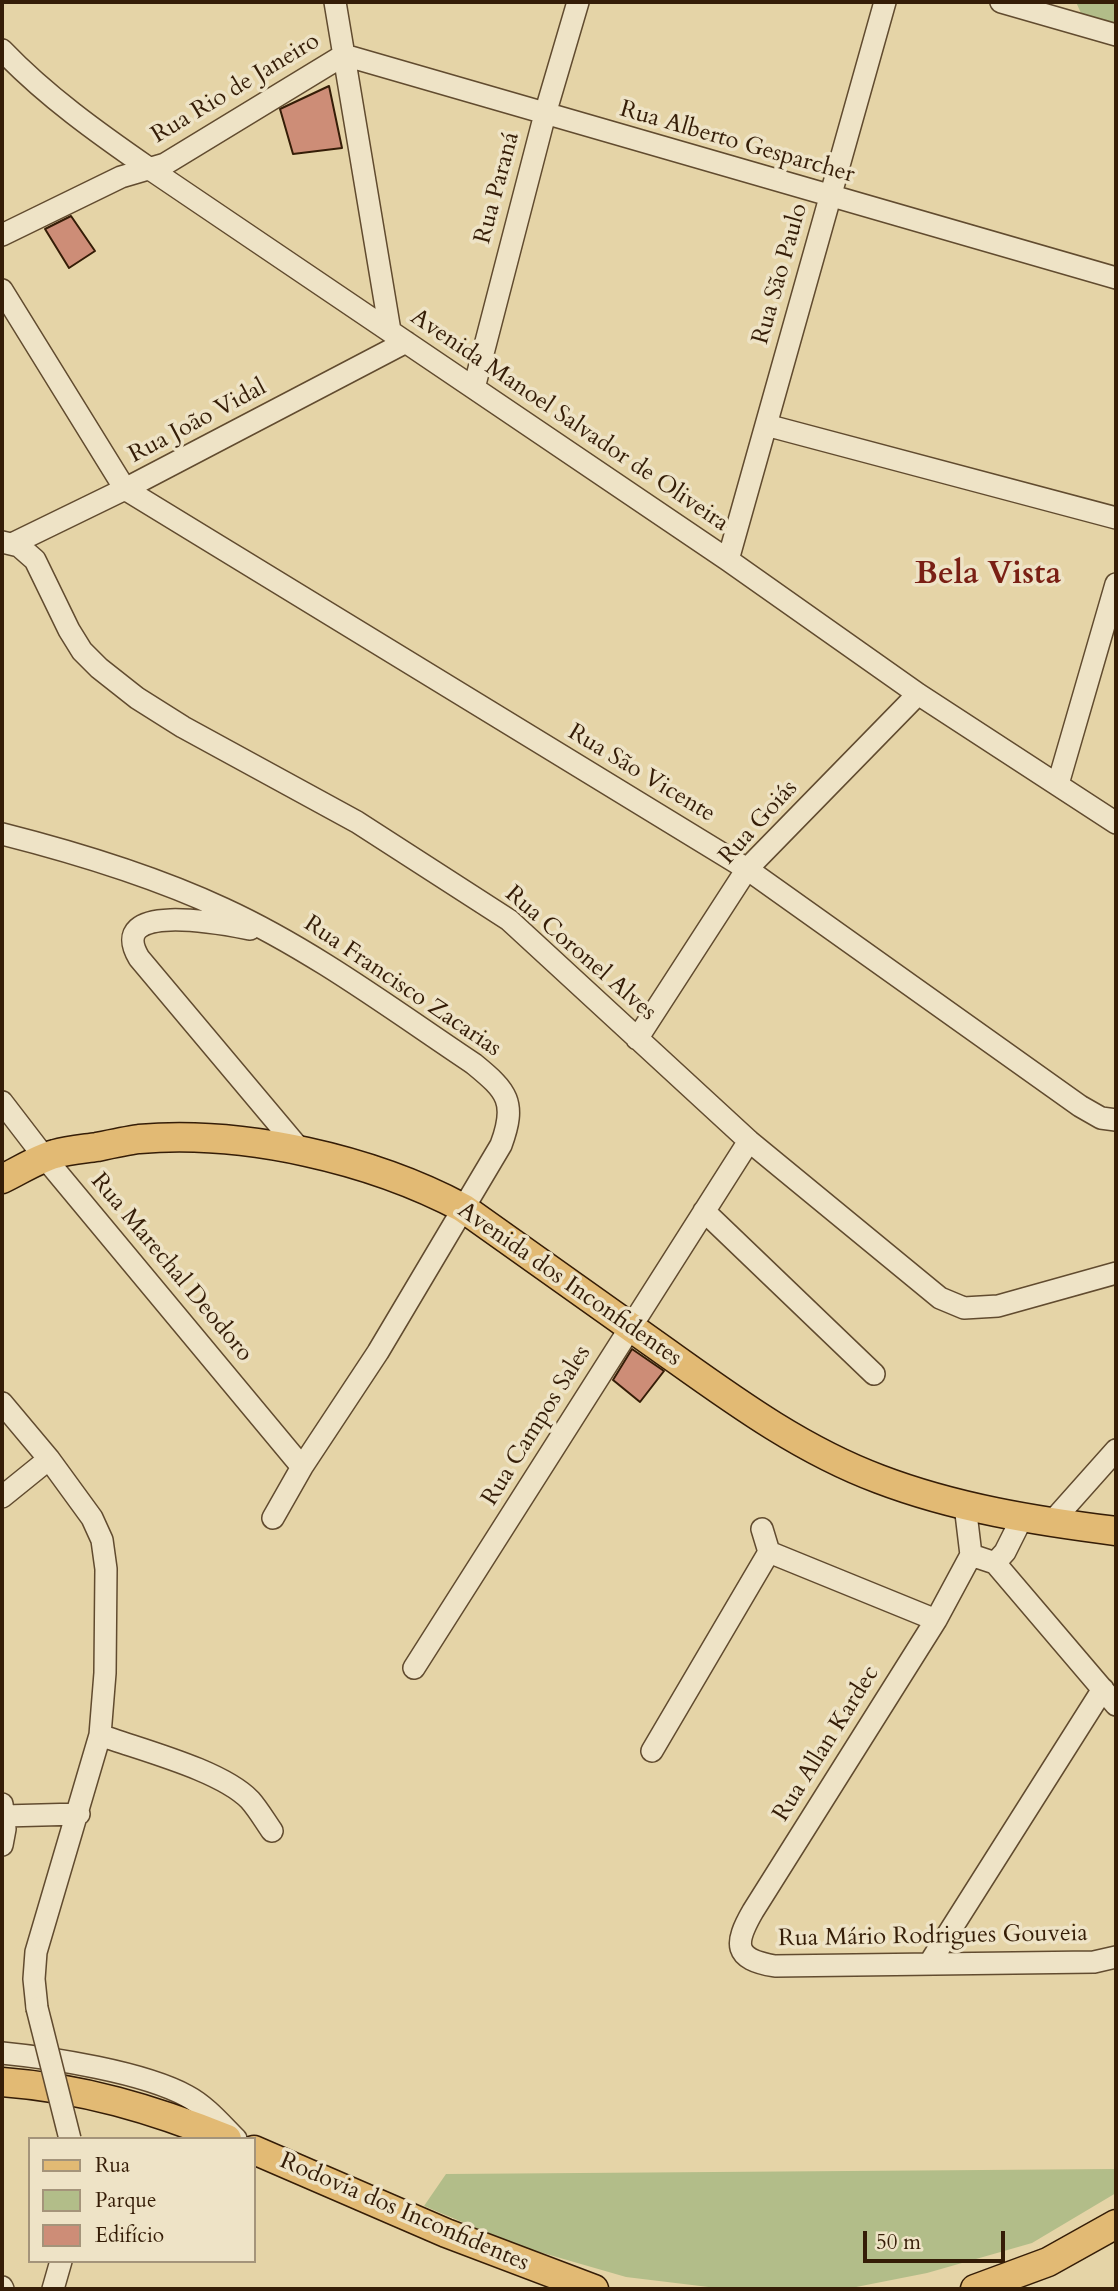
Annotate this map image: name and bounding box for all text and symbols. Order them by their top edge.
street label: Rua Rio de Janeiro [147,27,325,151]
street label: Rua Alberto Gesparcher [616,96,858,190]
street label: Rua Paraná [469,129,527,247]
street label: Rua São Paulo [747,200,815,348]
street label: Avenida Manoel Salvador de Oliveira [404,303,734,539]
street label: Rua João Vidal [124,374,272,470]
district label: Bela Vista [915,557,1061,595]
street label: Rua São Vicente [562,719,720,829]
street label: Rua Goiás [714,775,804,871]
street label: Rua Coronel Alves [498,880,662,1028]
street label: Rua Francisco Zacarias [298,910,506,1064]
street label: Rua Marechal Deodoro [84,1168,258,1368]
street label: Avenida dos Inconfidentes [451,1197,687,1373]
street label: Rua Campos Sales [476,1341,598,1511]
street label: Rua Allan Kardec [768,1661,886,1827]
street label: Rua Mário Rodrigues Gouveia [778,1920,1088,1954]
legend [28,2137,256,2263]
street label: Rodovia dos Inconfidentes [275,2147,533,2279]
text: Rua [95,2151,130,2180]
text: Parque [95,2186,156,2215]
scale bar [866,2218,1008,2262]
text: Edifício [95,2221,164,2250]
text: 50 m [876,2228,921,2257]

